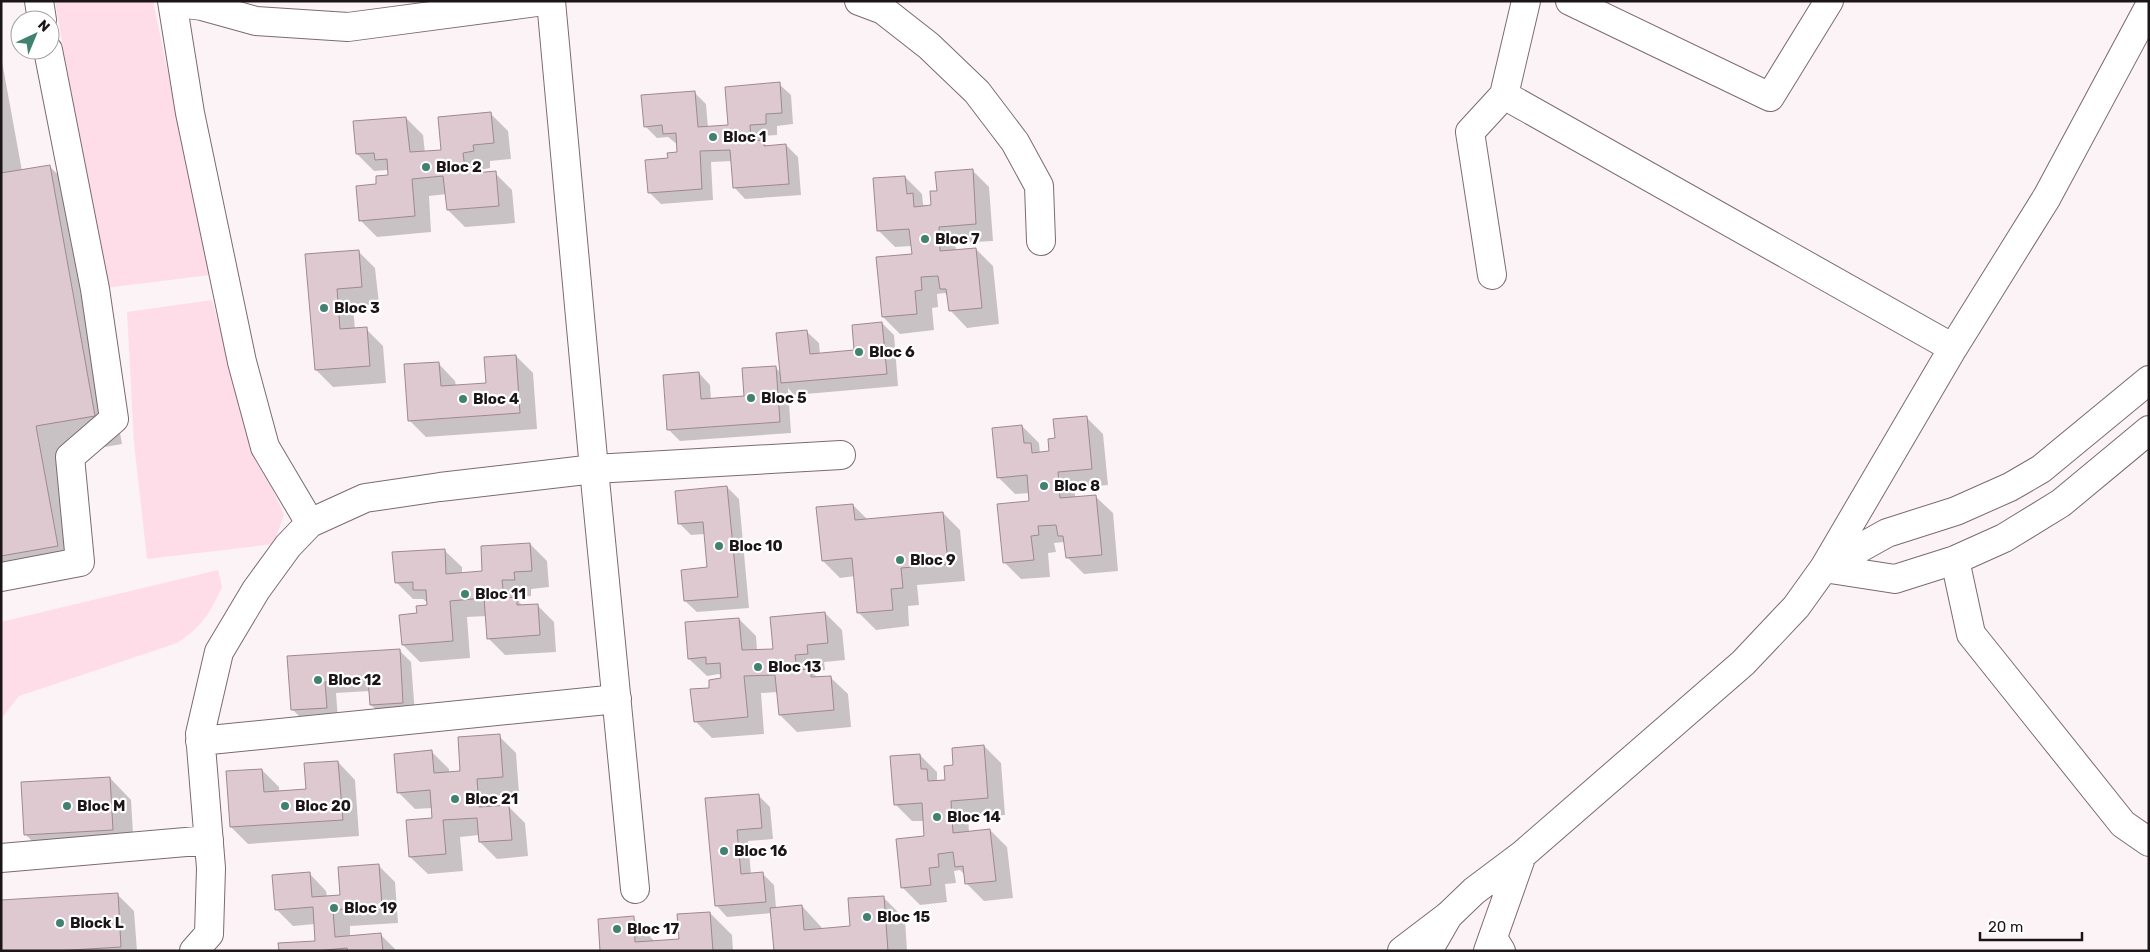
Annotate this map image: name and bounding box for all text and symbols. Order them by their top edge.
north arrow [10,10,60,60]
text: N [34,16,53,36]
place label: Bloc 1 [723,128,767,146]
marker: Bloc 1 [707,131,719,143]
place label: Bloc 2 [436,158,482,176]
marker: Bloc 2 [420,161,432,173]
place label: Bloc 7 [935,230,980,248]
marker: Bloc 7 [919,233,931,245]
place label: Bloc 3 [334,299,380,317]
marker: Bloc 3 [318,302,330,314]
place label: Bloc 6 [869,343,915,361]
marker: Bloc 6 [853,346,865,358]
place label: Bloc 5 [761,389,807,407]
place label: Bloc 4 [473,390,519,408]
marker: Bloc 5 [745,392,757,404]
marker: Bloc 4 [457,393,469,405]
place label: Bloc 8 [1054,477,1100,495]
marker: Bloc 8 [1038,480,1050,492]
place label: Bloc 10 [729,537,783,555]
marker: Bloc 10 [713,540,725,552]
place label: Bloc 9 [910,551,956,569]
marker: Bloc 9 [894,554,906,566]
place label: Bloc 11 [475,585,526,603]
marker: Bloc 11 [459,588,471,600]
place label: Bloc 13 [768,658,822,676]
marker: Bloc 13 [752,661,764,673]
place label: Bloc 12 [328,671,382,689]
marker: Bloc 12 [312,674,324,686]
place label: Bloc 21 [465,790,518,808]
marker: Bloc 21 [449,793,461,805]
place label: Bloc M [77,797,125,815]
place label: Bloc 20 [295,797,351,815]
marker: Bloc M [61,800,73,812]
marker: Bloc 20 [279,800,291,812]
place label: Bloc 14 [947,808,1001,826]
marker: Bloc 14 [931,811,943,823]
place label: Bloc 16 [734,842,788,860]
marker: Bloc 16 [718,845,730,857]
place label: Bloc 19 [344,899,398,917]
marker: Bloc 19 [328,902,340,914]
place label: Bloc 15 [877,908,931,926]
scale bar [1980,910,2082,942]
marker: Bloc 15 [861,911,873,923]
place label: Block L [70,914,124,932]
marker: Block L [54,917,66,929]
text: 20 m [1988,918,2023,936]
place label: Bloc 17 [627,920,680,938]
marker: Bloc 17 [611,923,623,935]

